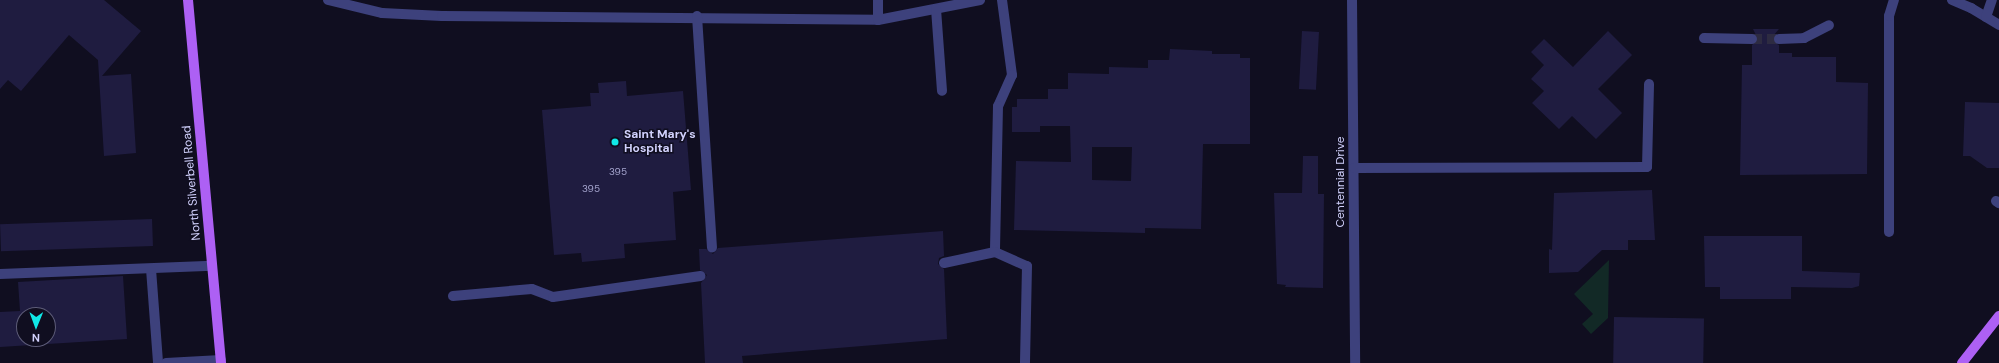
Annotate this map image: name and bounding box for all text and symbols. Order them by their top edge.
street label: North Silverbell Road [180,125,204,241]
place label: Saint Mary's Hospital [624,128,696,156]
marker: Saint Mary's Hospital [609,136,621,148]
street label: Centennial Drive [1334,136,1348,228]
house number: 395 [609,166,627,178]
house number: 395 [582,183,600,195]
north arrow [16,307,56,347]
text: N [32,331,40,345]

